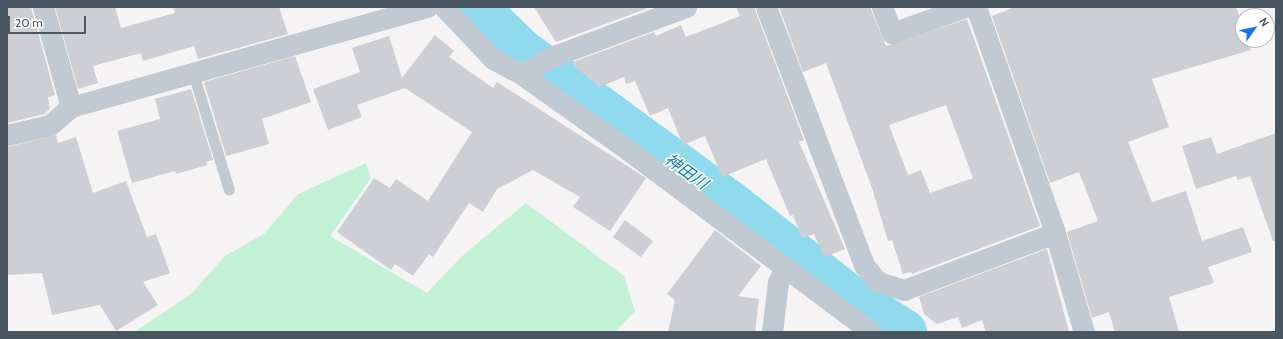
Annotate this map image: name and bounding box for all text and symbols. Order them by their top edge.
scale bar [10,8,88,34]
north arrow [1235,8,1275,48]
text: 20 m [15,15,43,30]
text: N [1256,15,1272,29]
water label: 神田川 [661,150,711,194]

